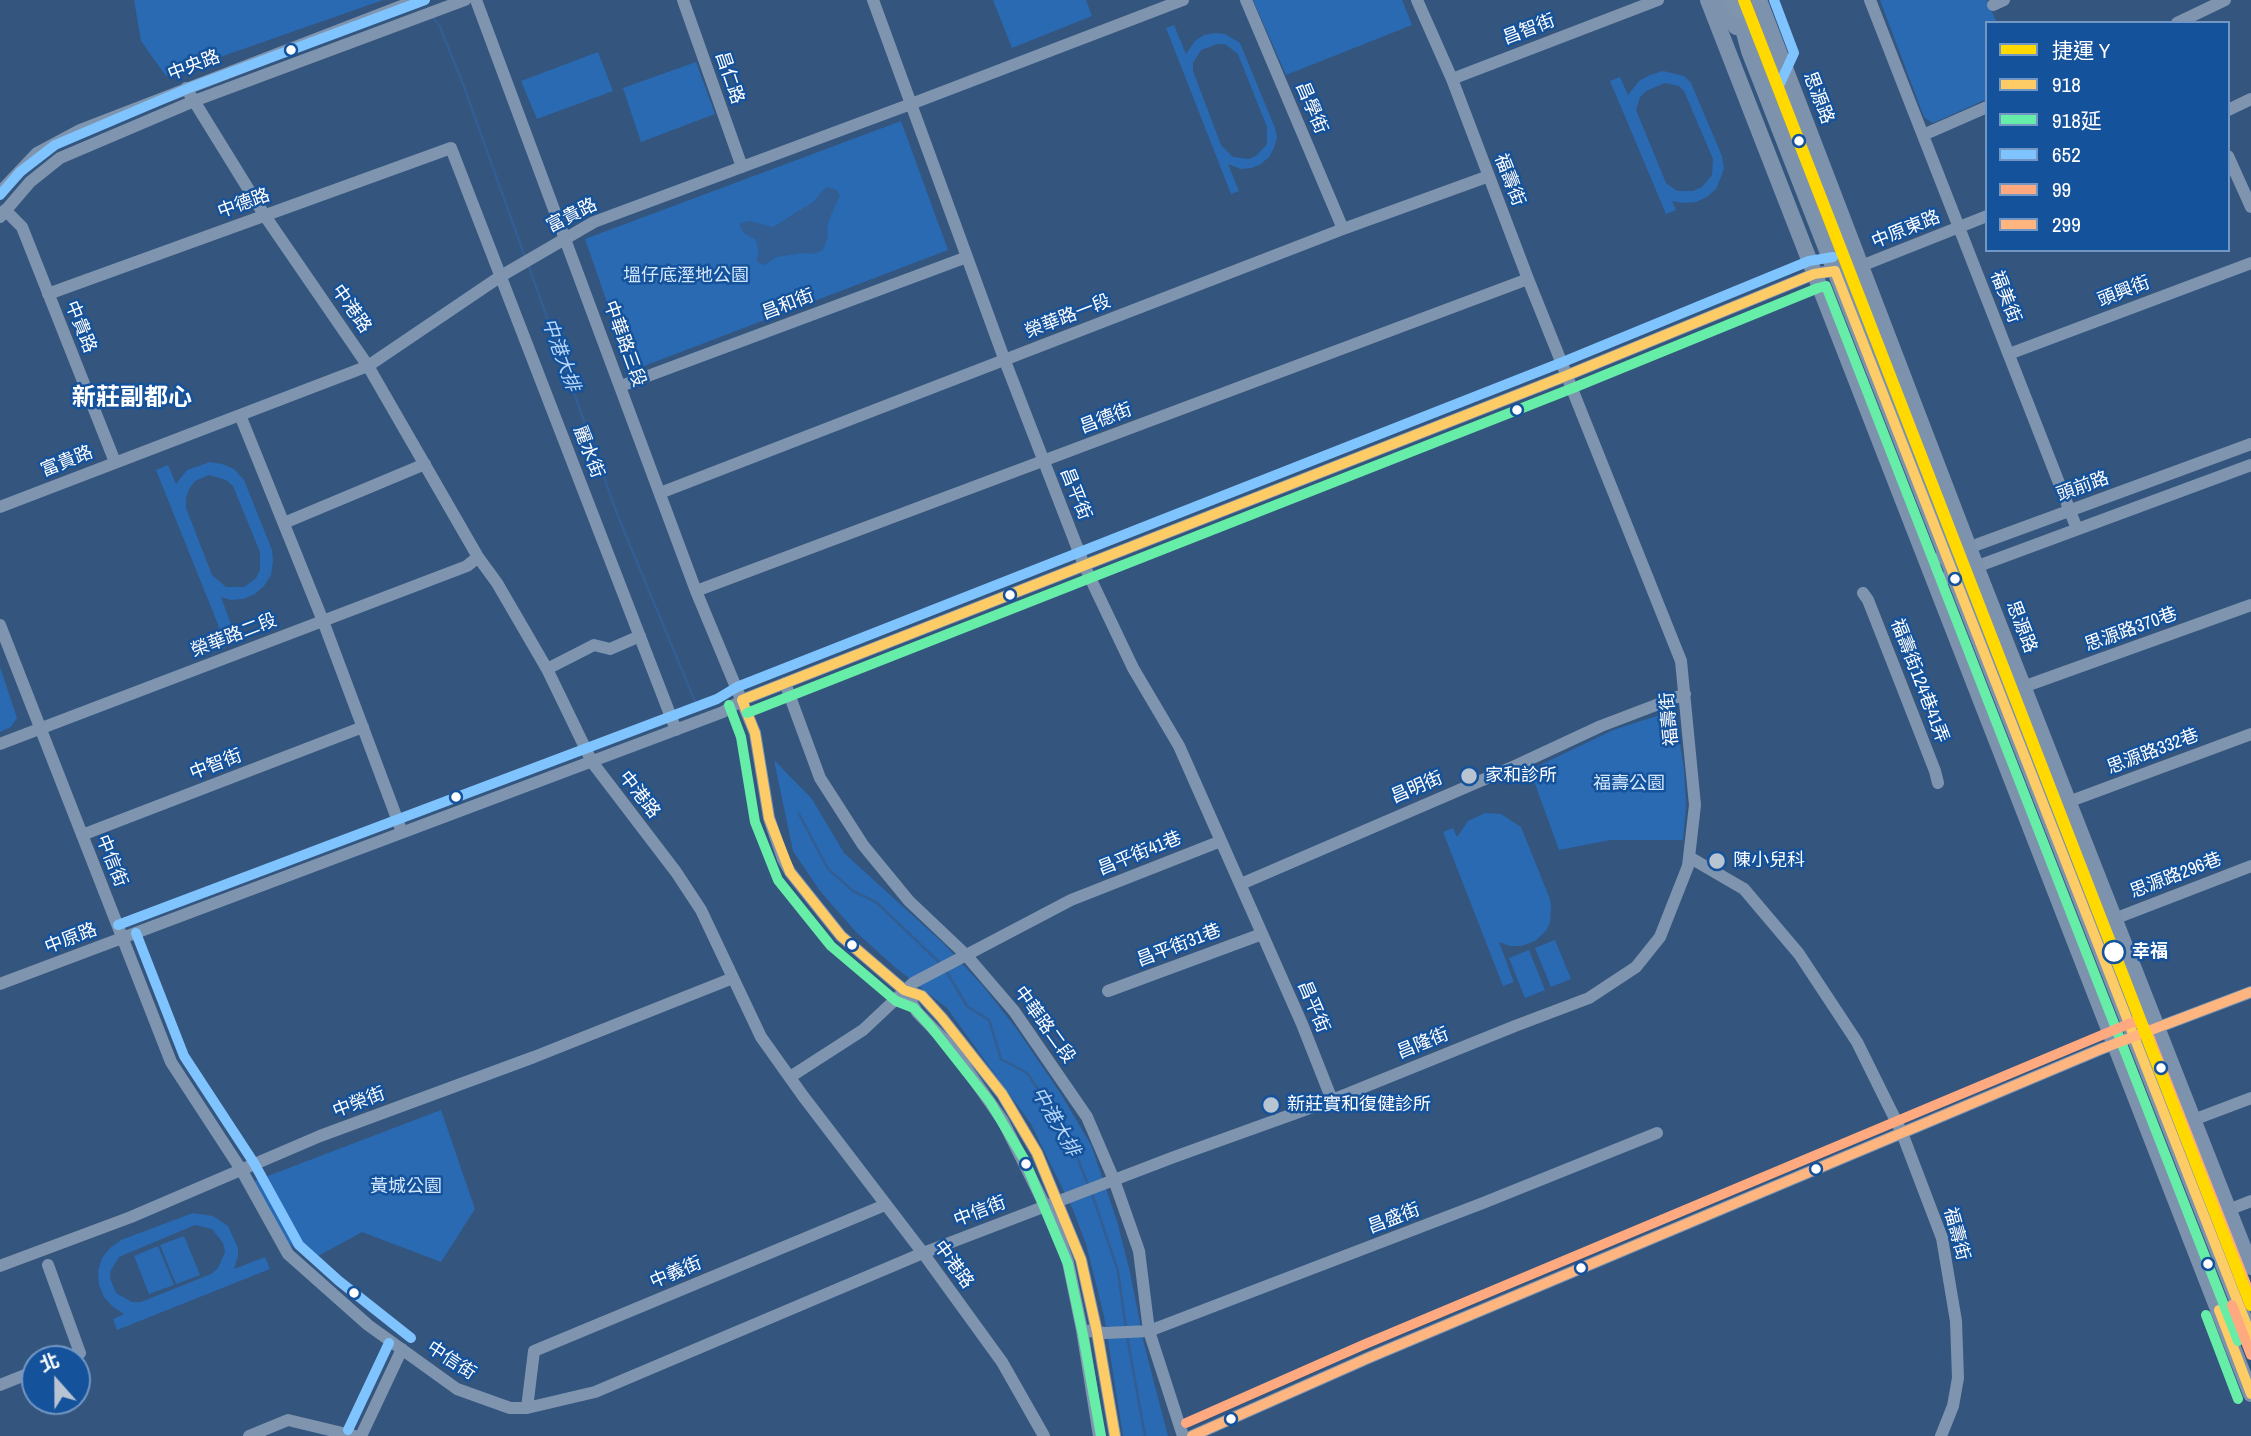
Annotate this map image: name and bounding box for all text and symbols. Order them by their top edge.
street label: 昌智街 [1500,10,1558,50]
legend [1985,21,2230,252]
text: 捷運 Y [2052,36,2110,65]
unlabelled marker [284,43,298,57]
street label: 中央路 [165,46,223,86]
street label: 昌仁路 [710,49,748,107]
street label: 思源路 [1798,69,1838,127]
text: 918 [2052,70,2081,99]
street label: 昌學街 [1291,79,1331,137]
text: 918延 [2052,106,2102,135]
unlabelled marker [1792,134,1806,148]
text: 652 [2052,140,2081,169]
street label: 福壽街 [1489,151,1529,209]
text: 99 [2052,175,2071,204]
street label: 中德路 [215,185,273,223]
street label: 富貴路 [543,194,601,238]
street label: 中原東路 [1869,207,1943,253]
text: 299 [2052,210,2081,239]
park label: 塭仔底溼地公園 [623,265,749,287]
street label: 福美街 [1985,268,2025,326]
street label: 頭興街 [2095,272,2153,312]
street label: 中港路 [327,281,375,337]
street label: 昌和街 [759,285,817,325]
street label: 榮華路一段 [1022,291,1114,343]
street label: 中貴路 [60,298,100,356]
street label: 中華路三段 [598,298,650,390]
water label: 中港大排 [536,315,584,395]
district label: 新莊副都心 [72,385,192,413]
street label: 昌德街 [1077,399,1135,439]
unlabelled marker [1510,403,1524,417]
street label: 麗水街 [568,423,608,481]
street label: 富貴路 [38,442,96,482]
street label: 昌平街 [1055,465,1095,523]
street label: 頭前路 [2054,468,2112,506]
unlabelled marker [1948,572,1962,586]
unlabelled marker [1003,588,1017,602]
street label: 思源路 [2001,598,2041,656]
street label: 思源路370巷 [2082,603,2180,657]
street label: 榮華路二段 [188,610,280,662]
street label: 福壽街124巷41弄 [1885,616,1953,746]
street label: 福壽街 [1657,691,1683,747]
street label: 思源路332巷 [2104,725,2202,779]
street label: 中智街 [187,745,245,785]
place label: 家和診所 [1485,765,1557,787]
marker: 家和診所 [1459,766,1479,786]
street label: 中港路 [614,767,664,823]
street label: 昌明街 [1388,768,1446,808]
park label: 福壽公園 [1593,773,1665,795]
unlabelled marker [449,790,463,804]
street label: 昌平街41巷 [1095,827,1185,881]
street label: 中信街 [91,832,131,890]
street label: 思源路296巷 [2127,849,2225,903]
place label: 陳小兒科 [1733,850,1805,872]
marker: 陳小兒科 [1707,851,1727,871]
street label: 中原路 [42,919,100,959]
street label: 昌平街31巷 [1134,920,1224,972]
unlabelled marker [845,938,859,952]
marker: 幸福 [2102,940,2126,964]
place label: 幸福 [2132,941,2168,963]
street label: 昌平街 [1293,978,1333,1036]
street label: 中華路二段 [1009,982,1079,1068]
street label: 昌隆街 [1394,1024,1452,1064]
unlabelled marker [2154,1061,2168,1075]
street label: 中榮街 [330,1083,388,1123]
water label: 中港大排 [1026,1083,1084,1161]
place label: 新莊實和復健診所 [1287,1094,1431,1116]
marker: 新莊實和復健診所 [1261,1095,1281,1115]
unlabelled marker [1019,1157,1033,1171]
unlabelled marker [1809,1162,1823,1176]
park label: 黃城公園 [370,1176,442,1198]
street label: 中信街 [951,1192,1009,1232]
street label: 昌盛街 [1365,1199,1423,1239]
street label: 福壽街 [1939,1205,1973,1263]
street label: 中港路 [928,1237,978,1293]
street label: 中義街 [647,1253,705,1293]
unlabelled marker [2201,1257,2215,1271]
unlabelled marker [1574,1261,1588,1275]
unlabelled marker [347,1286,361,1300]
street label: 中信街 [422,1337,480,1385]
north arrow [21,1345,91,1415]
text: 北 [36,1347,63,1378]
unlabelled marker [1224,1412,1238,1426]

